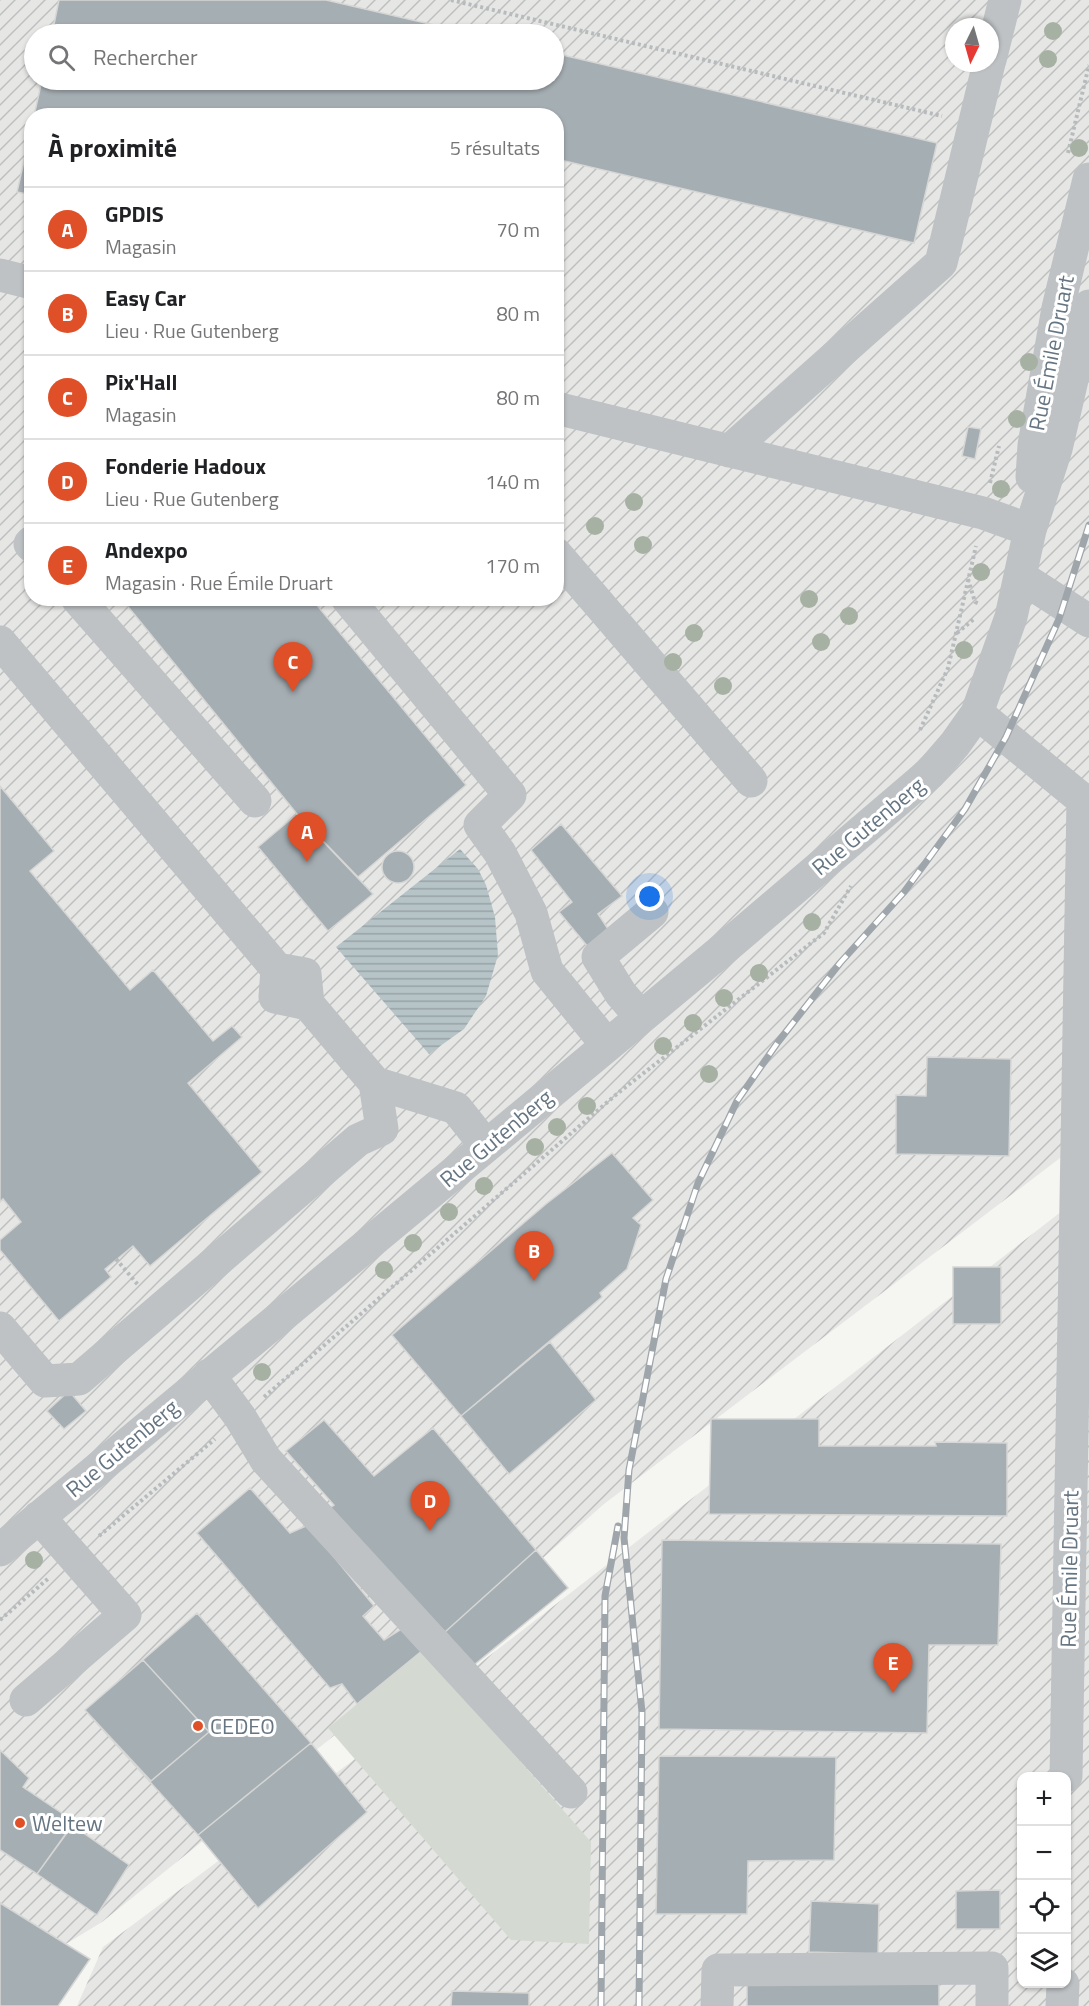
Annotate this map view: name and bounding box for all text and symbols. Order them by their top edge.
north arrow [945,18,999,72]
search box [24,24,564,90]
text: Rechercher [93,40,198,74]
icon: search [45,41,78,74]
text: À proximité [48,128,177,167]
text: 5 résultats [450,132,540,163]
text: GPDIS [105,197,164,231]
text: A [61,214,74,245]
text: 70 m [496,214,540,245]
text: Magasin [105,231,177,262]
street label: Rue Émile Druart [1019,272,1083,433]
text: Easy Car [105,281,186,315]
text: B [61,298,74,329]
text: 80 m [496,298,540,329]
text: Lieu · Rue Gutenberg [105,315,279,346]
text: Pix'Hall [105,365,177,399]
text: C [62,382,73,413]
text: 80 m [496,382,540,413]
text: Magasin [105,399,177,430]
text: Fonderie Hadoux [105,449,266,483]
text: D [61,466,74,497]
text: 140 m [485,466,540,497]
text: Lieu · Rue Gutenberg [105,483,279,514]
text: Andexpo [105,533,188,567]
text: E [62,550,73,581]
text: 170 m [485,550,540,581]
text: Magasin · Rue Émile Druart [105,567,333,598]
pin: C [274,642,312,692]
street label: Rue Gutenberg [804,768,932,884]
pin: A [288,812,326,862]
your location [635,882,664,911]
street label: Rue Gutenberg [432,1080,560,1196]
pin: B [514,1232,554,1281]
street label: Rue Gutenberg [58,1390,186,1506]
pin: D [410,1482,450,1531]
street label: Rue Émile Druart [1051,1490,1087,1648]
pin: E [874,1644,912,1693]
place label: CEDEO [210,1709,275,1743]
marker: CEDEO [191,1719,205,1733]
map controls [1017,1772,1071,1988]
button: + [1017,1772,1071,1826]
place label: Weltew [32,1806,103,1840]
marker: Weltew [13,1816,27,1830]
button: − [1017,1826,1071,1880]
button: locate [1017,1880,1071,1934]
button: layers [1017,1934,1071,1988]

